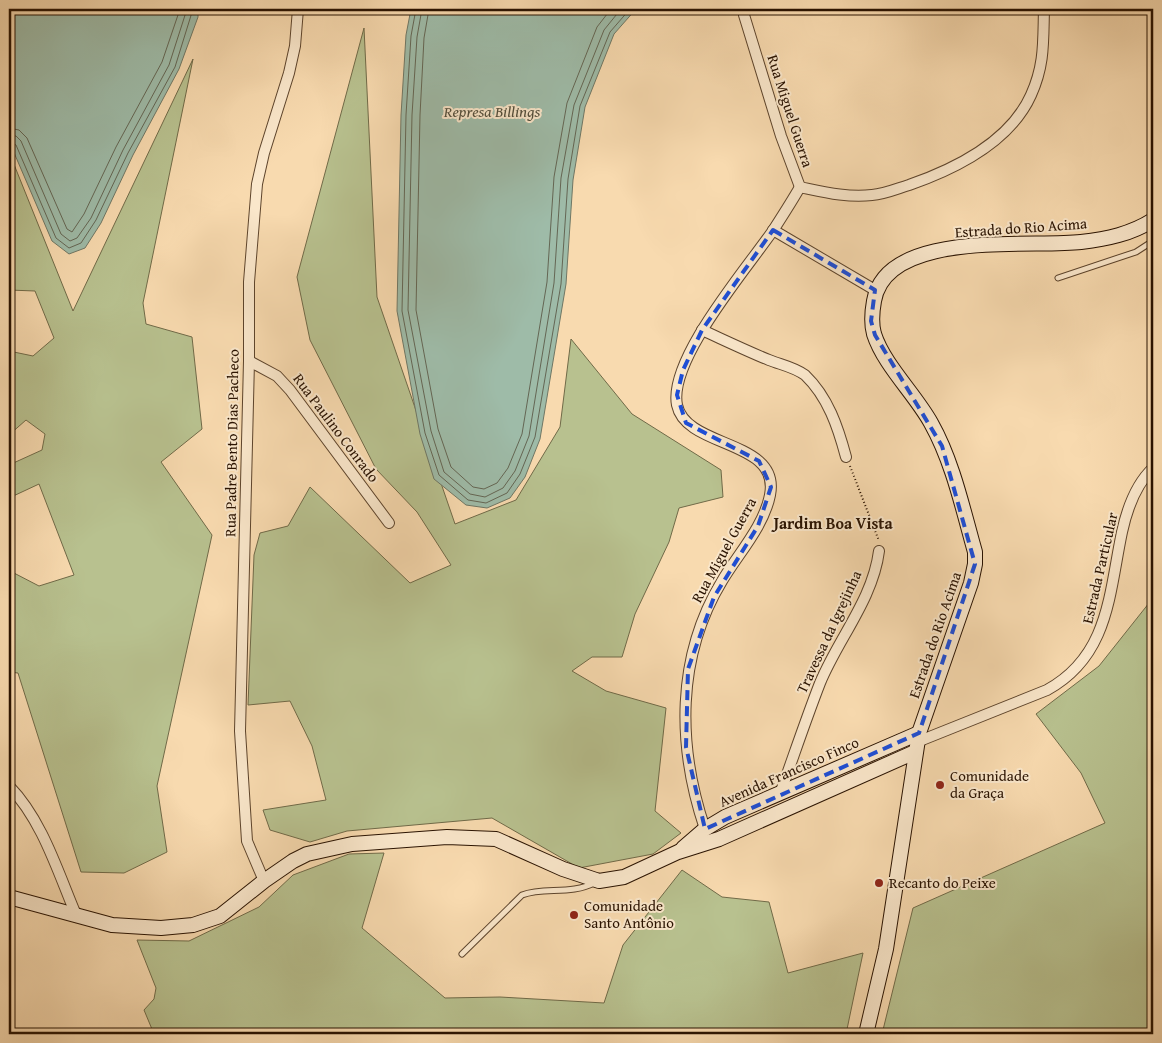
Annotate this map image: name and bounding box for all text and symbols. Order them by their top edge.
street label: Rua Miguel Guerra [762,52,819,170]
water label: Represa Billings [443,99,540,123]
street label: Estrada do Rio Acima [954,212,1088,243]
street label: Rua Padre Bento Dias Pacheco [219,349,244,537]
street label: Rua Paulino Conrado [289,369,384,487]
street label: Rua Miguel Guerra [686,493,761,606]
street label: Estrada Particular [1077,510,1123,626]
district label: Jardim Boa Vista [770,511,893,535]
street label: Travessa da Igrejinha [791,567,866,697]
street label: Estrada do Rio Acima [903,569,966,701]
street label: Avenida Francisco Finco [716,731,862,812]
place label: Comunidade da Graça [950,765,1029,803]
marker: Comunidade da Graça [934,779,946,791]
place label: Recanto do Peixe [889,872,996,893]
marker: Recanto do Peixe [873,877,885,889]
place label: Comunidade Santo Antônio [584,895,674,933]
marker: Comunidade Santo Antônio [568,909,580,921]

